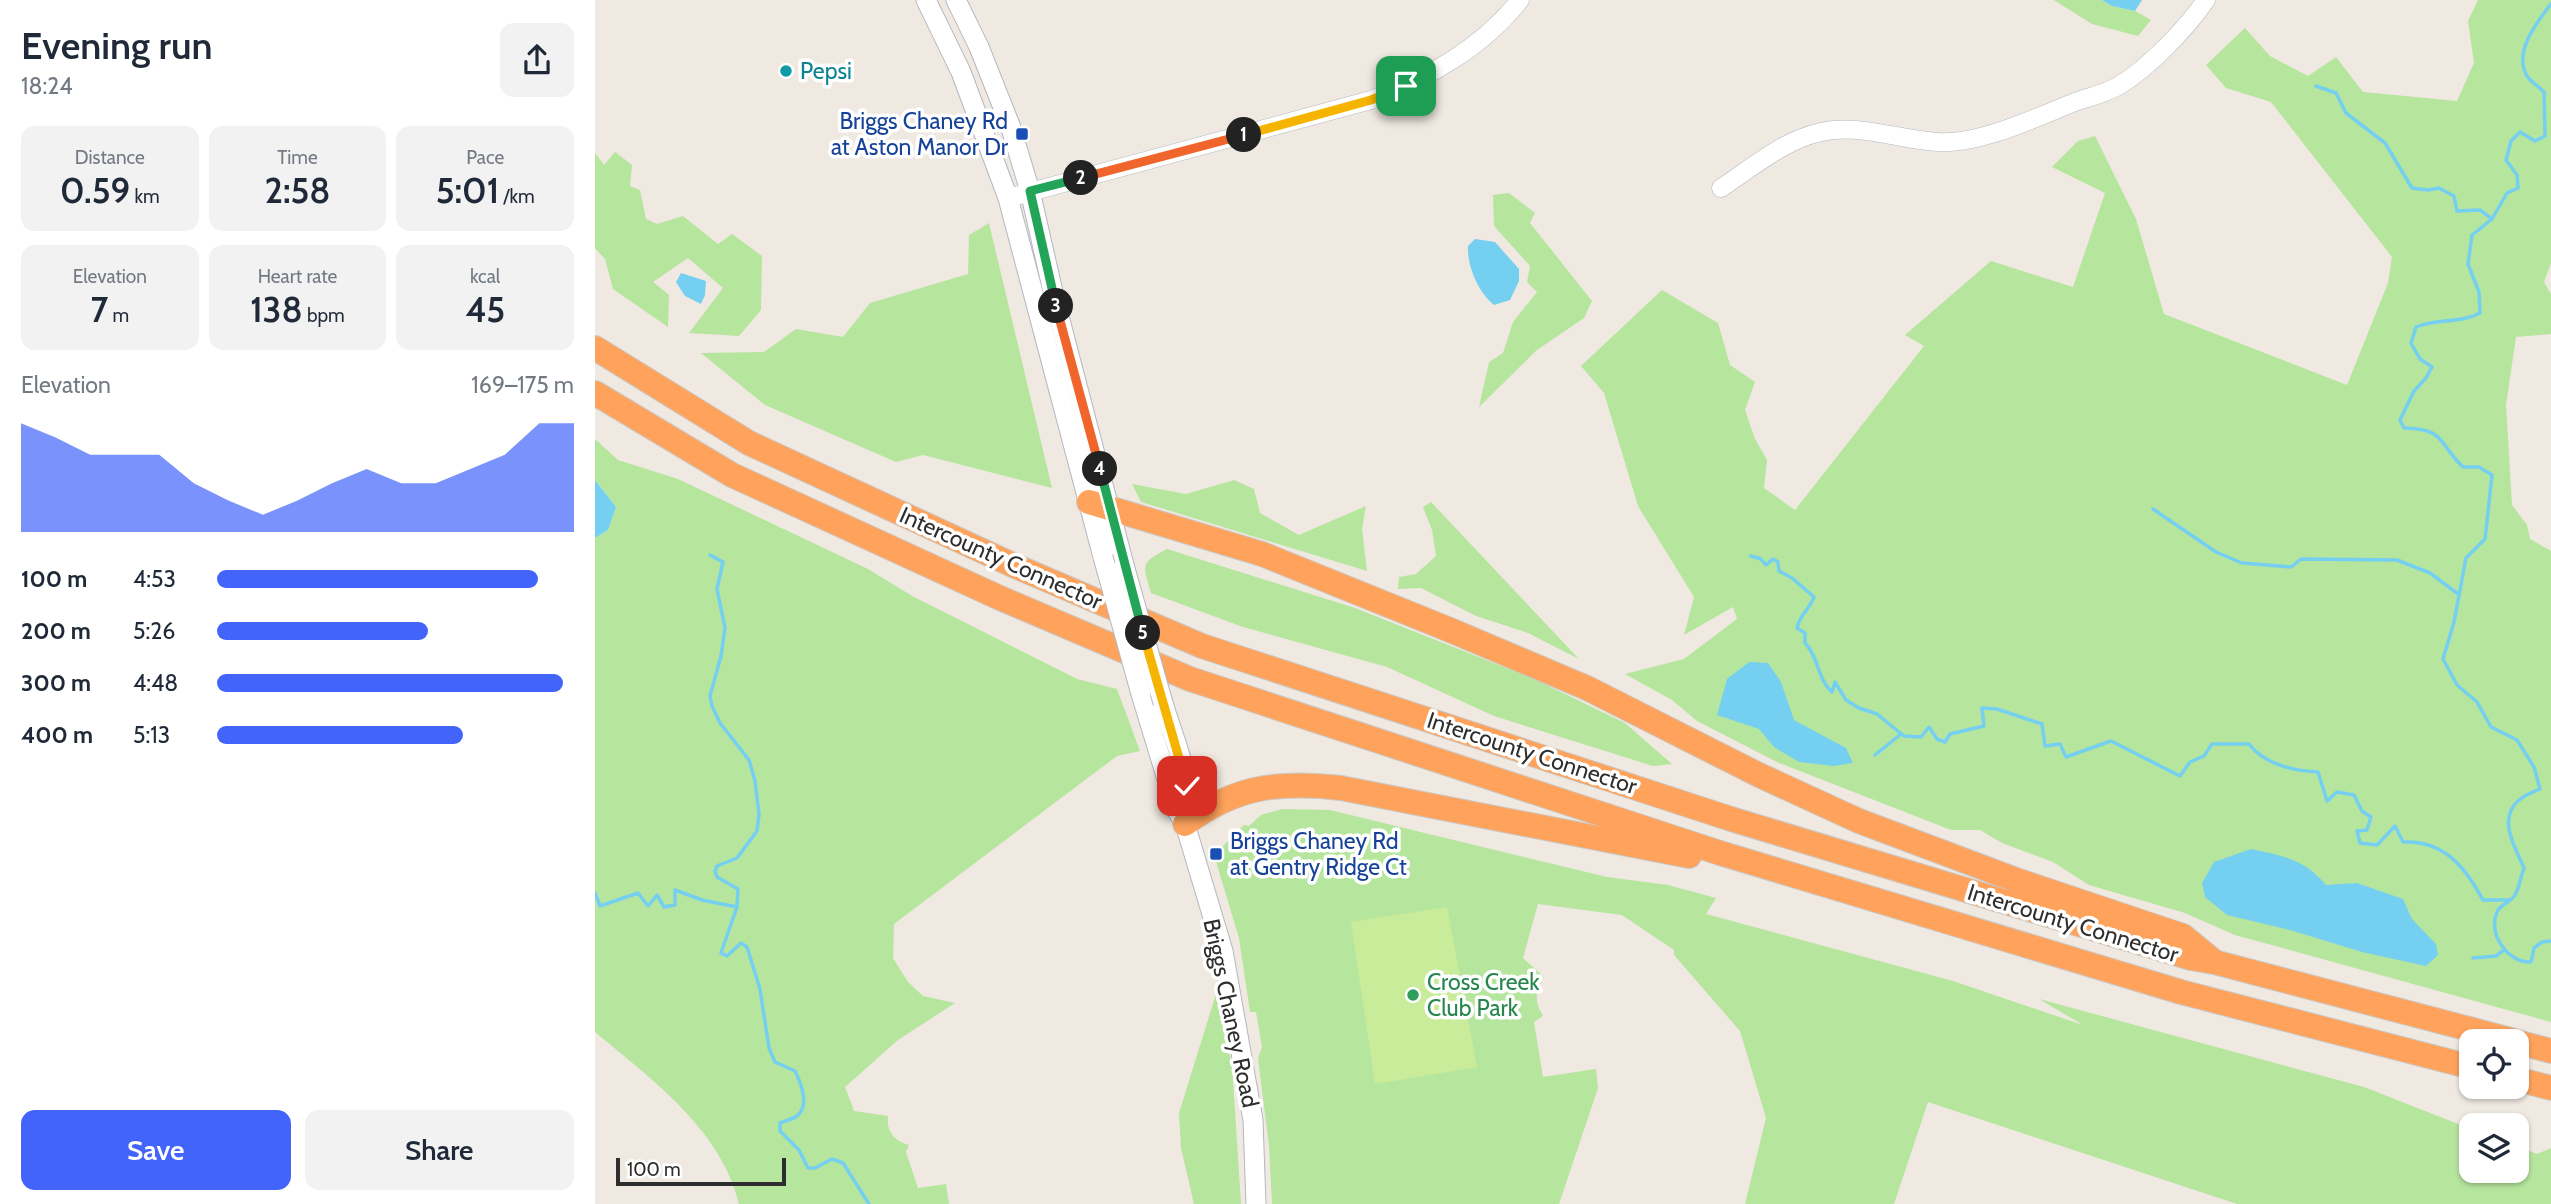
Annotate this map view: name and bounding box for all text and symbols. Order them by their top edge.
text: Evening run [21,22,213,69]
button: share [500,23,574,97]
pin [1376,56,1436,116]
place label: Pepsi [800,57,852,85]
marker: Pepsi [778,63,794,79]
icon: arrive [1387,67,1425,105]
text: 18:24 [21,72,73,100]
place label: Briggs Chaney Rd at Aston Manor Dr [831,107,1009,161]
pin: 1 [1227,118,1261,152]
text: 1 [1240,123,1247,146]
marker: Briggs Chaney Rd at Aston Manor Dr [1014,126,1030,142]
text: Distance [75,146,145,169]
text: Time [277,146,318,169]
text: Pace [466,146,504,169]
pin: 2 [1063,160,1099,196]
text: 2 [1075,166,1086,189]
text: 0.59 [60,169,130,212]
text: 2:58 [264,169,331,212]
text: 5:01 [436,169,499,212]
text: km [130,185,160,208]
text: /km [499,185,535,208]
text: Elevation [73,265,147,288]
text: Heart rate [258,265,337,288]
text: kcal [470,265,500,288]
text: 7 [90,288,108,331]
text: 138 [250,288,303,331]
text: 45 [465,288,505,331]
pin: 3 [1039,288,1073,324]
text: 3 [1050,294,1061,317]
text: m [108,304,129,327]
text: bpm [303,304,345,327]
text: Elevation [21,371,111,399]
text: 169–175 m [471,371,574,399]
pin: 4 [1083,452,1117,486]
text: 4 [1094,457,1105,480]
street label: Intercounty Connector [895,501,1107,616]
text: 100 m [21,565,87,593]
text: 4:53 [133,565,176,593]
pin: 5 [1125,616,1161,650]
text: 200 m [21,617,91,645]
text: 5:26 [133,617,175,645]
text: 5 [1137,621,1148,644]
text: 300 m [21,669,91,697]
text: 4:48 [133,669,178,697]
street label: Intercounty Connector [1424,706,1641,800]
text: 400 m [21,721,93,749]
text: 5:13 [133,721,170,749]
pin [1157,756,1217,816]
icon: check [1168,767,1206,805]
place label: Briggs Chaney Rd at Gentry Ridge Ct [1230,827,1407,881]
marker: Briggs Chaney Rd at Gentry Ridge Ct [1208,846,1224,862]
street label: Intercounty Connector [1964,878,2182,969]
street label: Briggs Chaney Road [1197,916,1265,1110]
place label: Cross Creek Club Park [1427,968,1540,1022]
marker: Cross Creek Club Park [1405,987,1421,1003]
map controls [2459,1029,2529,1183]
button: locate [2459,1029,2529,1099]
button: Save [21,1110,291,1190]
button: Share [305,1110,574,1190]
button: layers [2459,1113,2529,1183]
scale bar [616,1155,786,1187]
text: 100 m [627,1158,681,1181]

